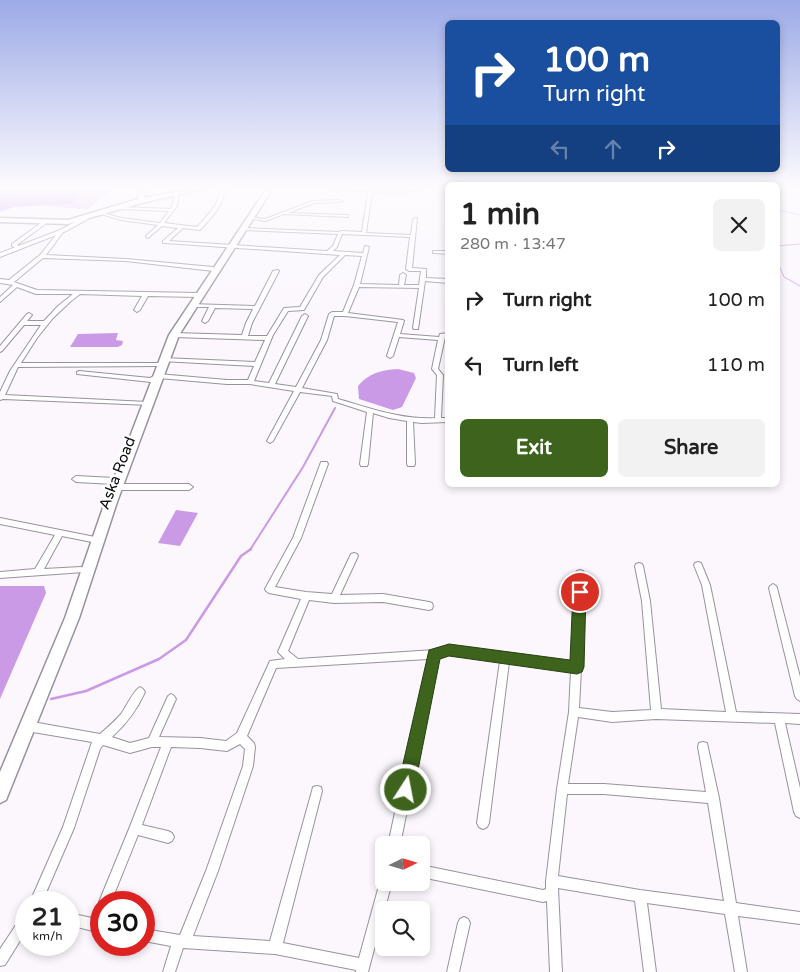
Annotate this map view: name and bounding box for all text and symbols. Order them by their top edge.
text: 100 m [543,39,650,81]
icon: right [460,40,525,105]
text: Turn right [543,81,645,107]
icon: left [546,135,574,163]
icon: ahead [599,135,627,163]
icon: right [652,135,680,163]
text: 1 min [460,196,540,233]
button: close [713,199,765,251]
text: 280 m · 13:47 [460,234,566,254]
icon: right [460,286,488,314]
text: Turn right [503,289,591,311]
text: 100 m [707,289,765,311]
icon: left [460,351,488,379]
text: Turn left [503,354,579,376]
text: 110 m [707,354,765,376]
button: Exit [460,419,608,477]
button: Share [618,419,765,477]
street label: Aska Road [95,434,139,512]
pin [559,571,601,613]
icon: arrive [566,578,594,606]
position arrow [379,763,431,815]
north arrow [375,836,430,891]
map controls [375,836,430,956]
speed limit sign: 30 [90,891,155,956]
button: search [375,901,430,956]
text: 21 [32,902,63,932]
text: km/h [32,929,63,943]

